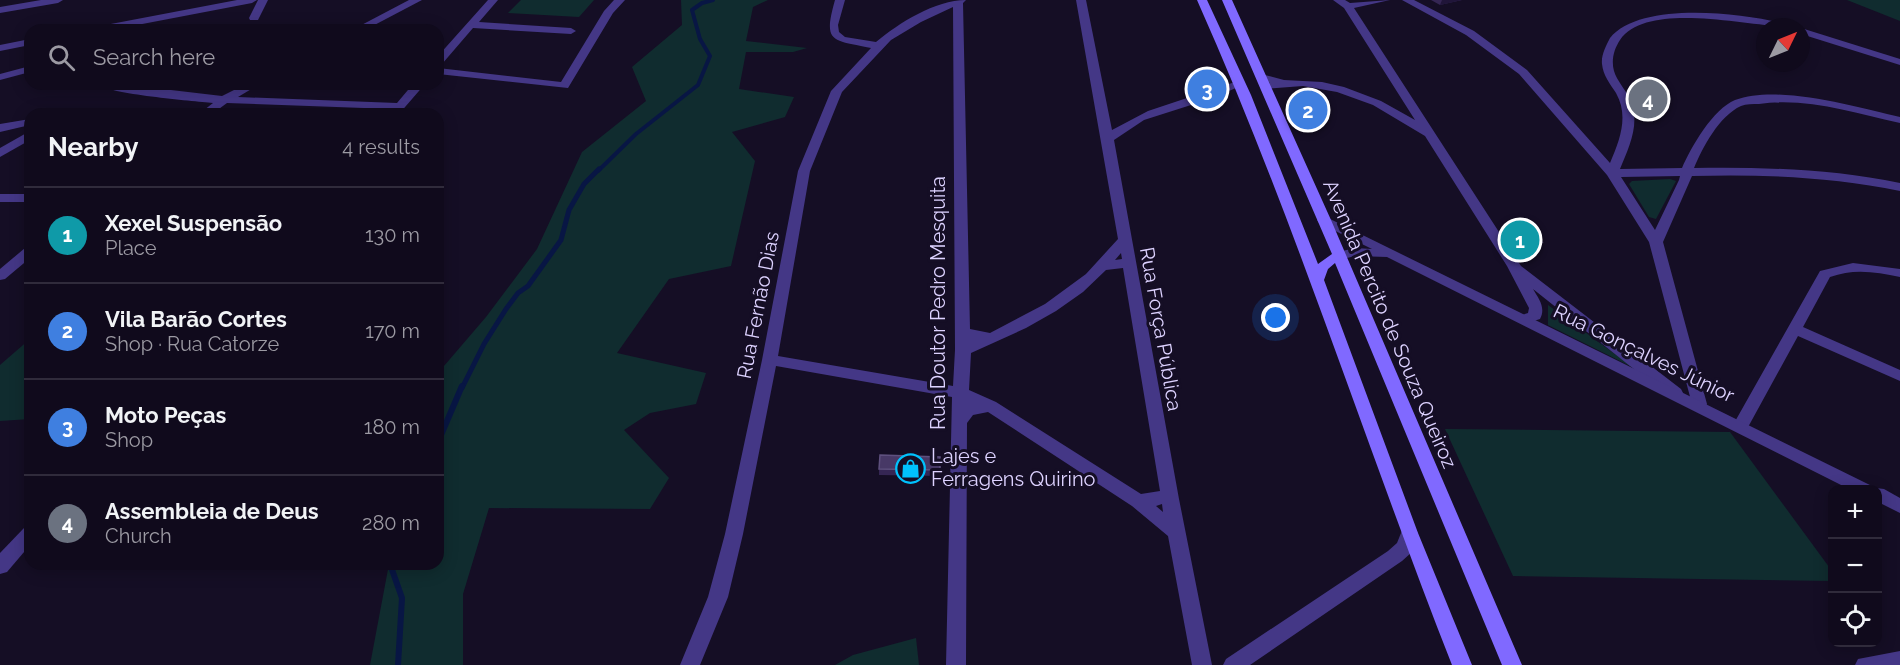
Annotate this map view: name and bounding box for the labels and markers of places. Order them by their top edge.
pin: 3 [1188,66,1226,112]
pin: 4 [1628,76,1668,122]
pin: 2 [1288,88,1328,132]
pin: 1 [1500,218,1540,262]
place label: Lajes e Ferragens Quirino [931,444,1096,491]
shop icon: Lajes e Ferragens Quirino [894,452,926,484]

